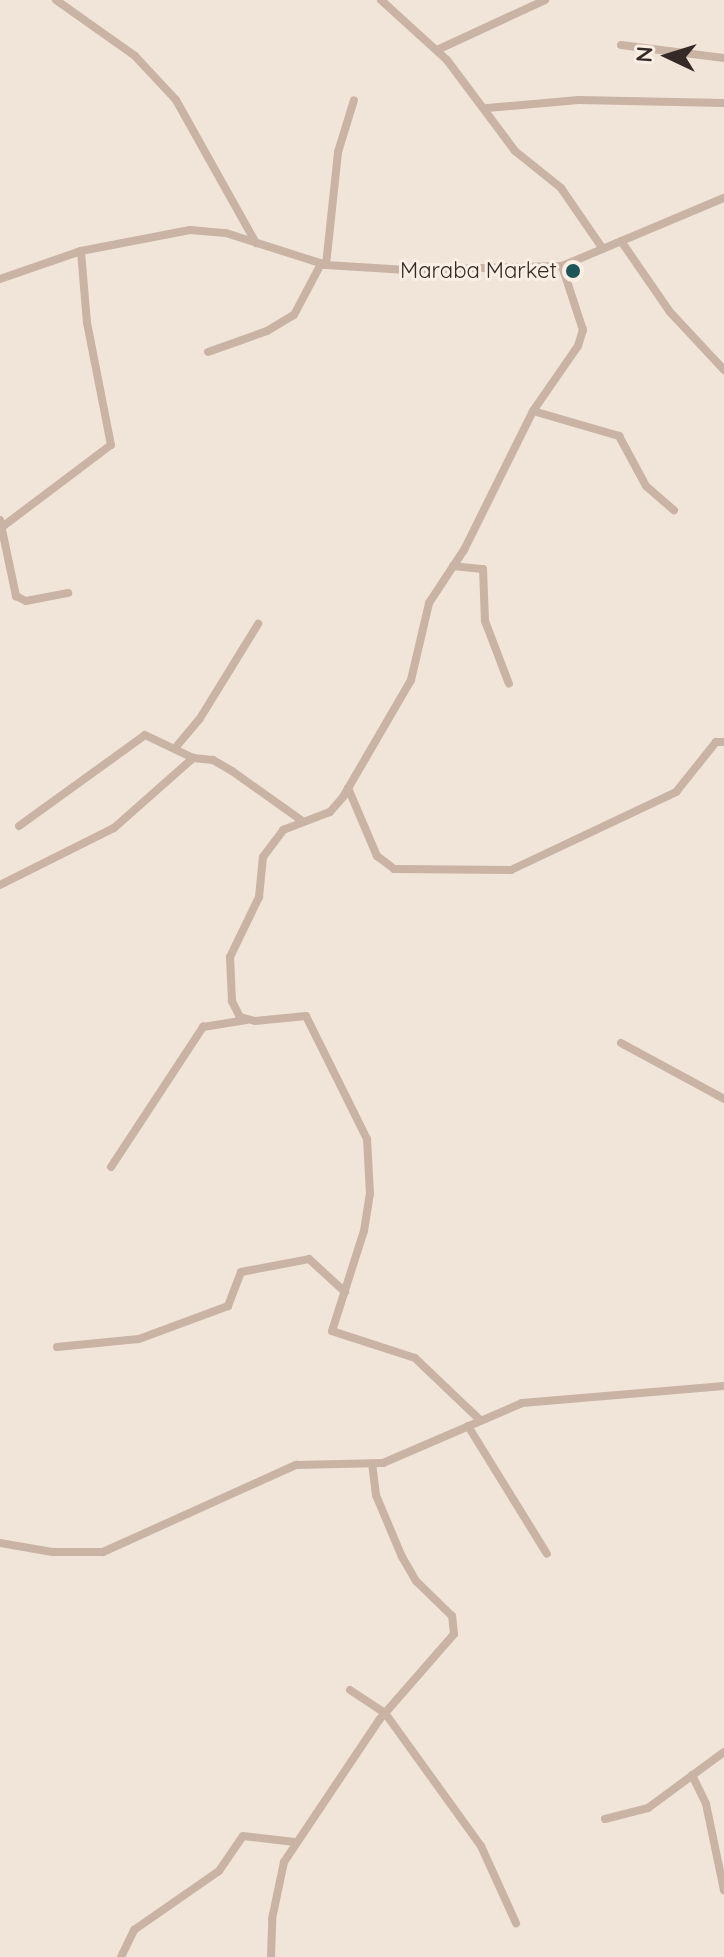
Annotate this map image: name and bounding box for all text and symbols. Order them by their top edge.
north arrow [628,16,708,96]
text: N [630,45,659,63]
place label: Maraba Market [400,258,557,284]
marker: Maraba Market [564,262,582,280]

